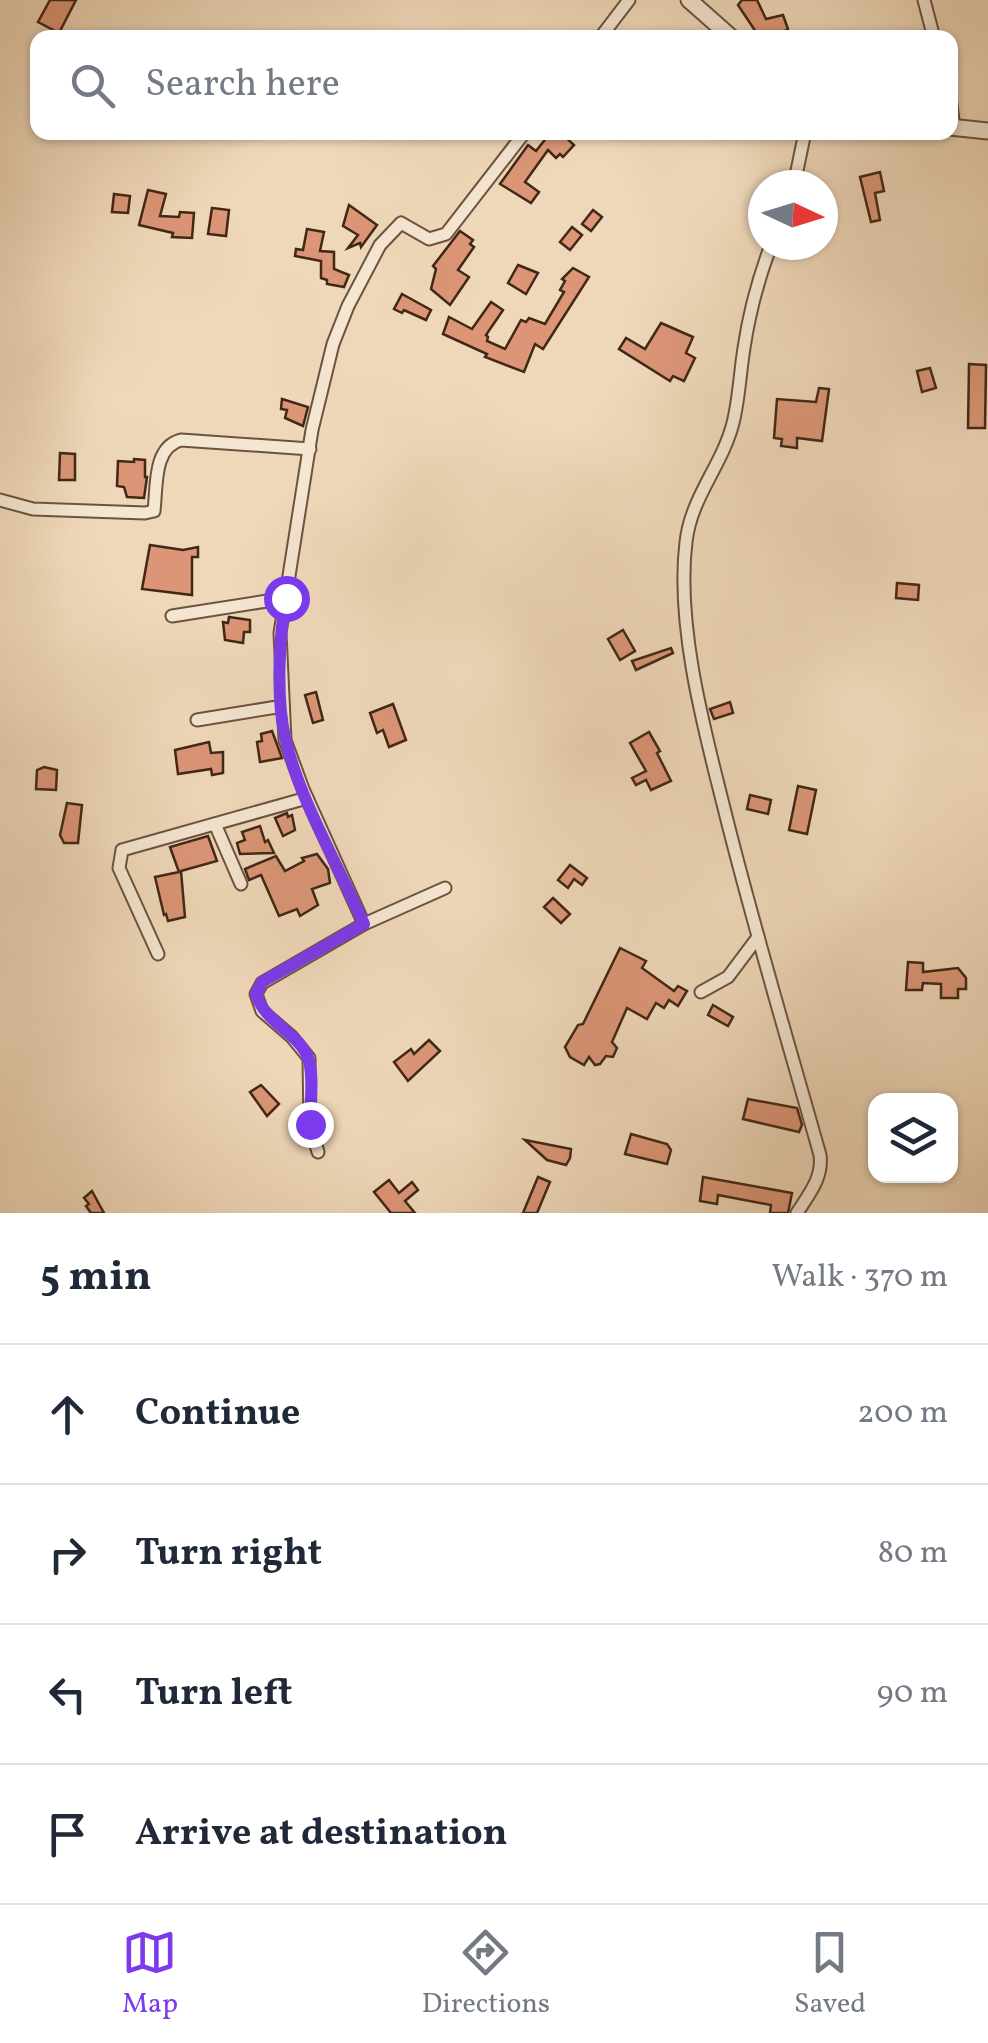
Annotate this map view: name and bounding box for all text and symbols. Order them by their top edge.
search box [30,30,958,140]
icon: search [65,58,120,113]
text: Search here [145,59,340,112]
north arrow [748,170,838,260]
route start [264,576,310,622]
map controls [868,1093,958,1183]
button: layers [868,1093,958,1183]
route end [288,1102,334,1148]
text: 5 min [40,1249,152,1308]
text: Walk · 370 m [772,1256,948,1300]
icon: ahead [40,1387,95,1442]
text: Continue [135,1388,300,1441]
text: 200 m [857,1392,948,1436]
icon: right [40,1527,95,1582]
text: Turn right [135,1528,322,1581]
text: 80 m [878,1532,948,1576]
icon: left [40,1667,95,1722]
text: Turn left [135,1668,292,1721]
text: 90 m [877,1672,948,1716]
icon: arrive [40,1807,95,1862]
text: Arrive at destination [135,1808,508,1861]
tab: Map [122,1925,178,2024]
tab: Directions [422,1925,550,2024]
tab: Saved [794,1925,866,2024]

